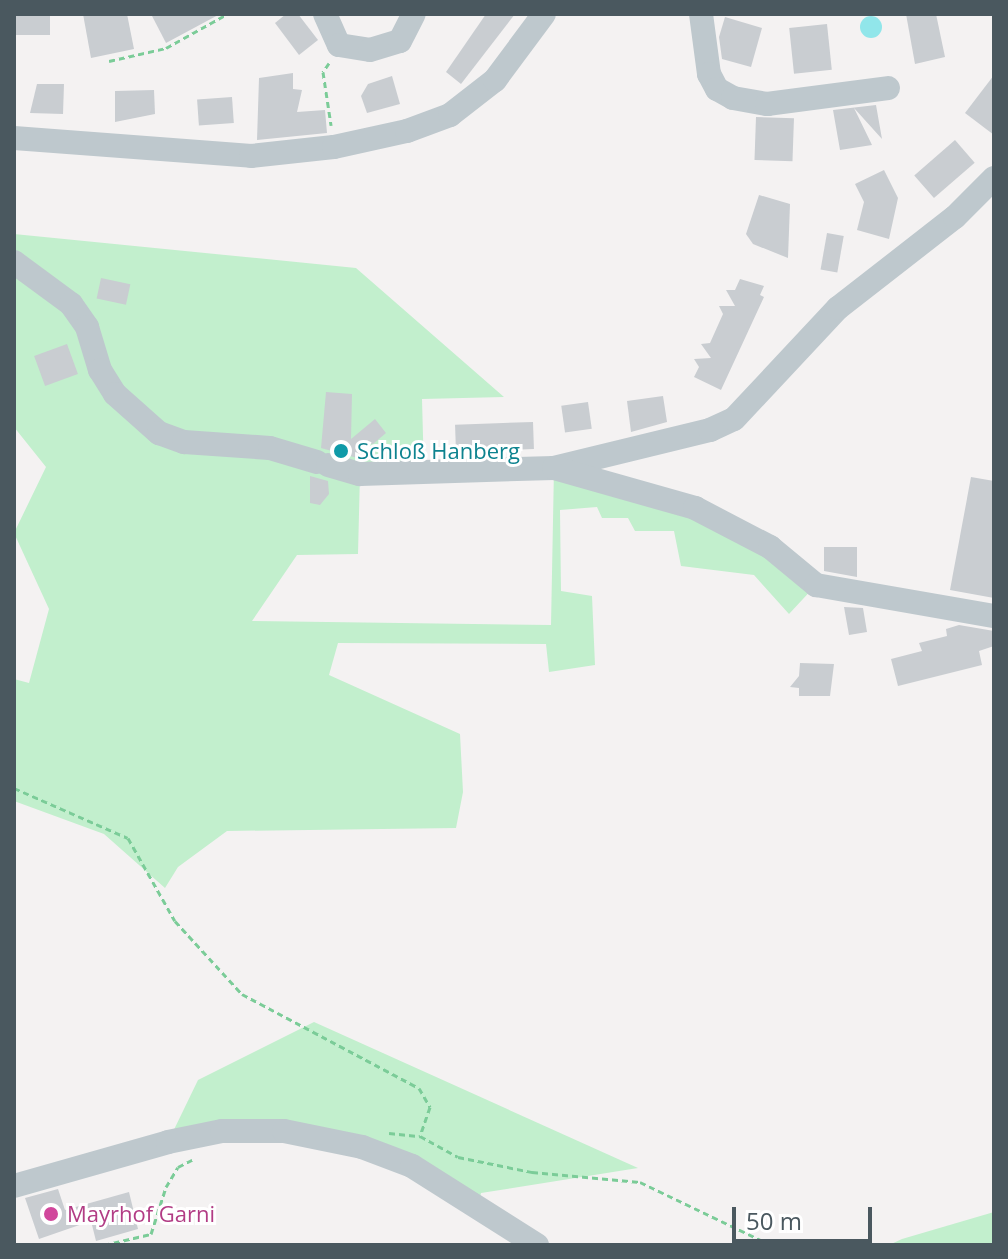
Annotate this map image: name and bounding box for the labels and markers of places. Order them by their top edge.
place label: Schloß Hanberg [357,438,520,464]
marker: Schloß Hanberg [332,442,350,460]
place label: Mayrhof Garni [67,1201,215,1227]
marker: Mayrhof Garni [42,1205,60,1223]

